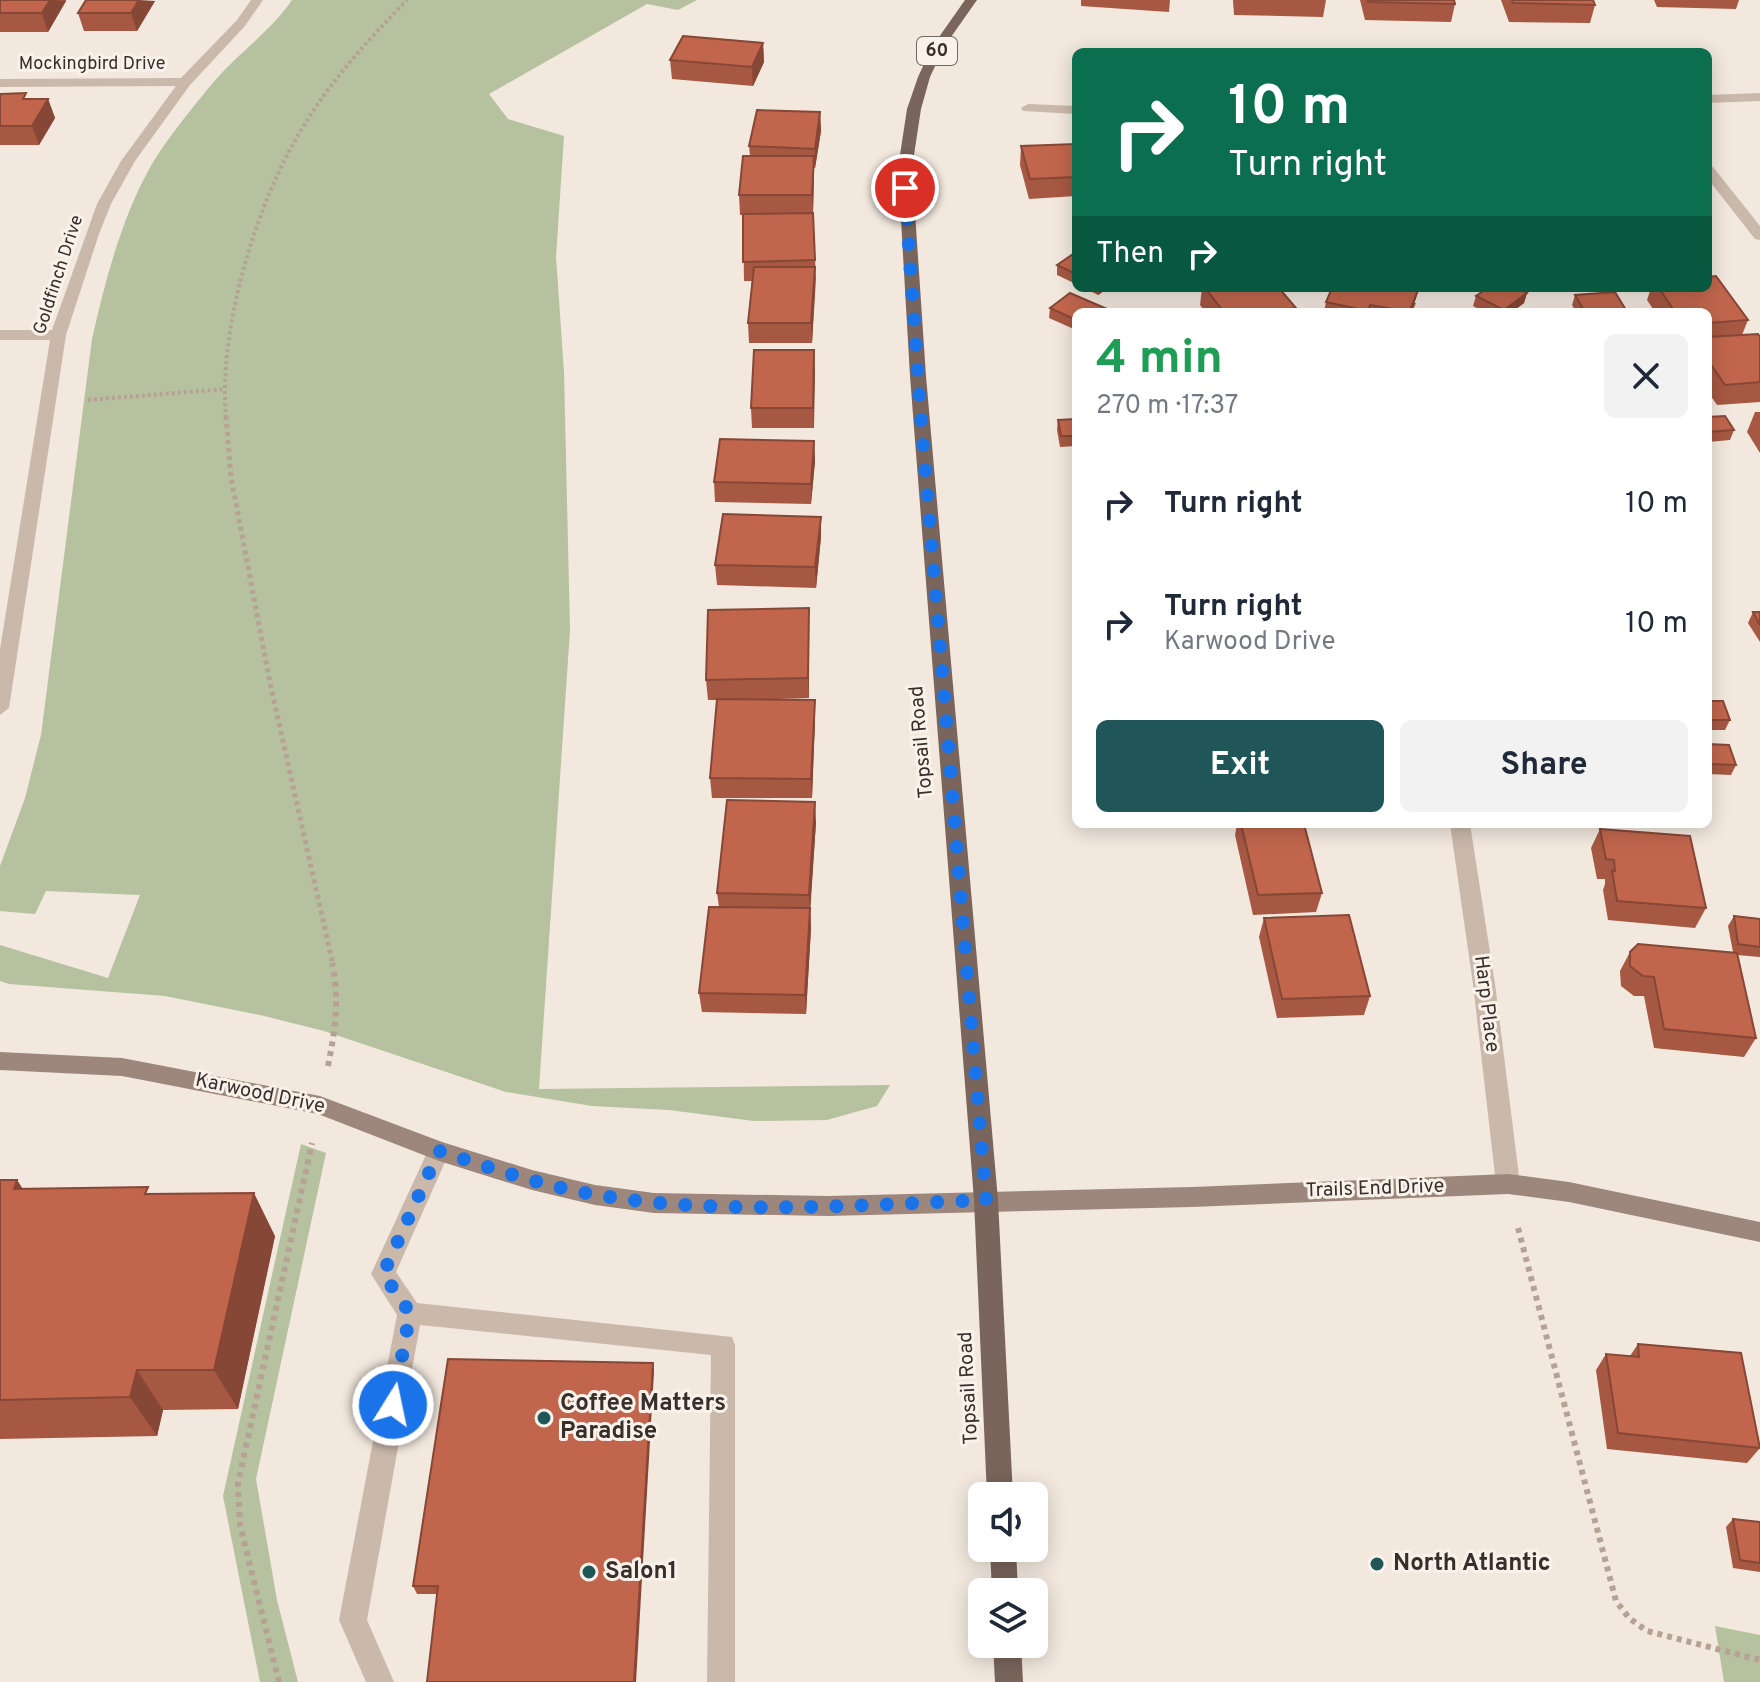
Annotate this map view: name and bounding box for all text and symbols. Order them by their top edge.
road number: 60 [917,37,957,65]
street label: Mockingbird Drive [19,53,165,76]
text: 10 m [1228,74,1350,144]
icon: right [1096,80,1200,184]
text: Turn right [1228,143,1387,189]
pin [871,154,939,222]
icon: arrive [883,166,927,210]
street label: Goldfinch Drive [29,212,89,338]
icon: right [1180,232,1224,276]
text: Then [1096,236,1164,273]
text: 4 min [1096,330,1223,390]
button: close [1604,334,1688,418]
text: 270 m · 17:37 [1096,390,1238,423]
icon: right [1096,482,1140,526]
text: Turn right [1164,486,1302,523]
text: 10 m [1625,486,1688,523]
text: Turn right [1164,589,1302,626]
icon: right [1096,602,1140,646]
text: 10 m [1625,606,1688,643]
text: Karwood Drive [1164,626,1335,659]
street label: Topsail Road [904,685,940,799]
button: Exit [1096,720,1384,812]
button: Share [1400,720,1688,812]
street label: Harp Place [1467,954,1505,1054]
street label: Karwood Drive [193,1068,327,1120]
street label: Trails End Drive [1305,1174,1445,1204]
street label: Topsail Road [953,1331,985,1445]
position arrow [351,1363,435,1447]
place label: Coffee Matters Paradise [560,1389,726,1447]
marker: Coffee Matters Paradise [535,1409,553,1427]
map controls [968,1482,1048,1658]
button: sound [968,1482,1048,1562]
place label: North Atlantic [1393,1549,1551,1579]
marker: North Atlantic [1368,1555,1386,1573]
place label: Salon1 [605,1557,677,1587]
marker: Salon1 [580,1563,598,1581]
button: layers [968,1578,1048,1658]

